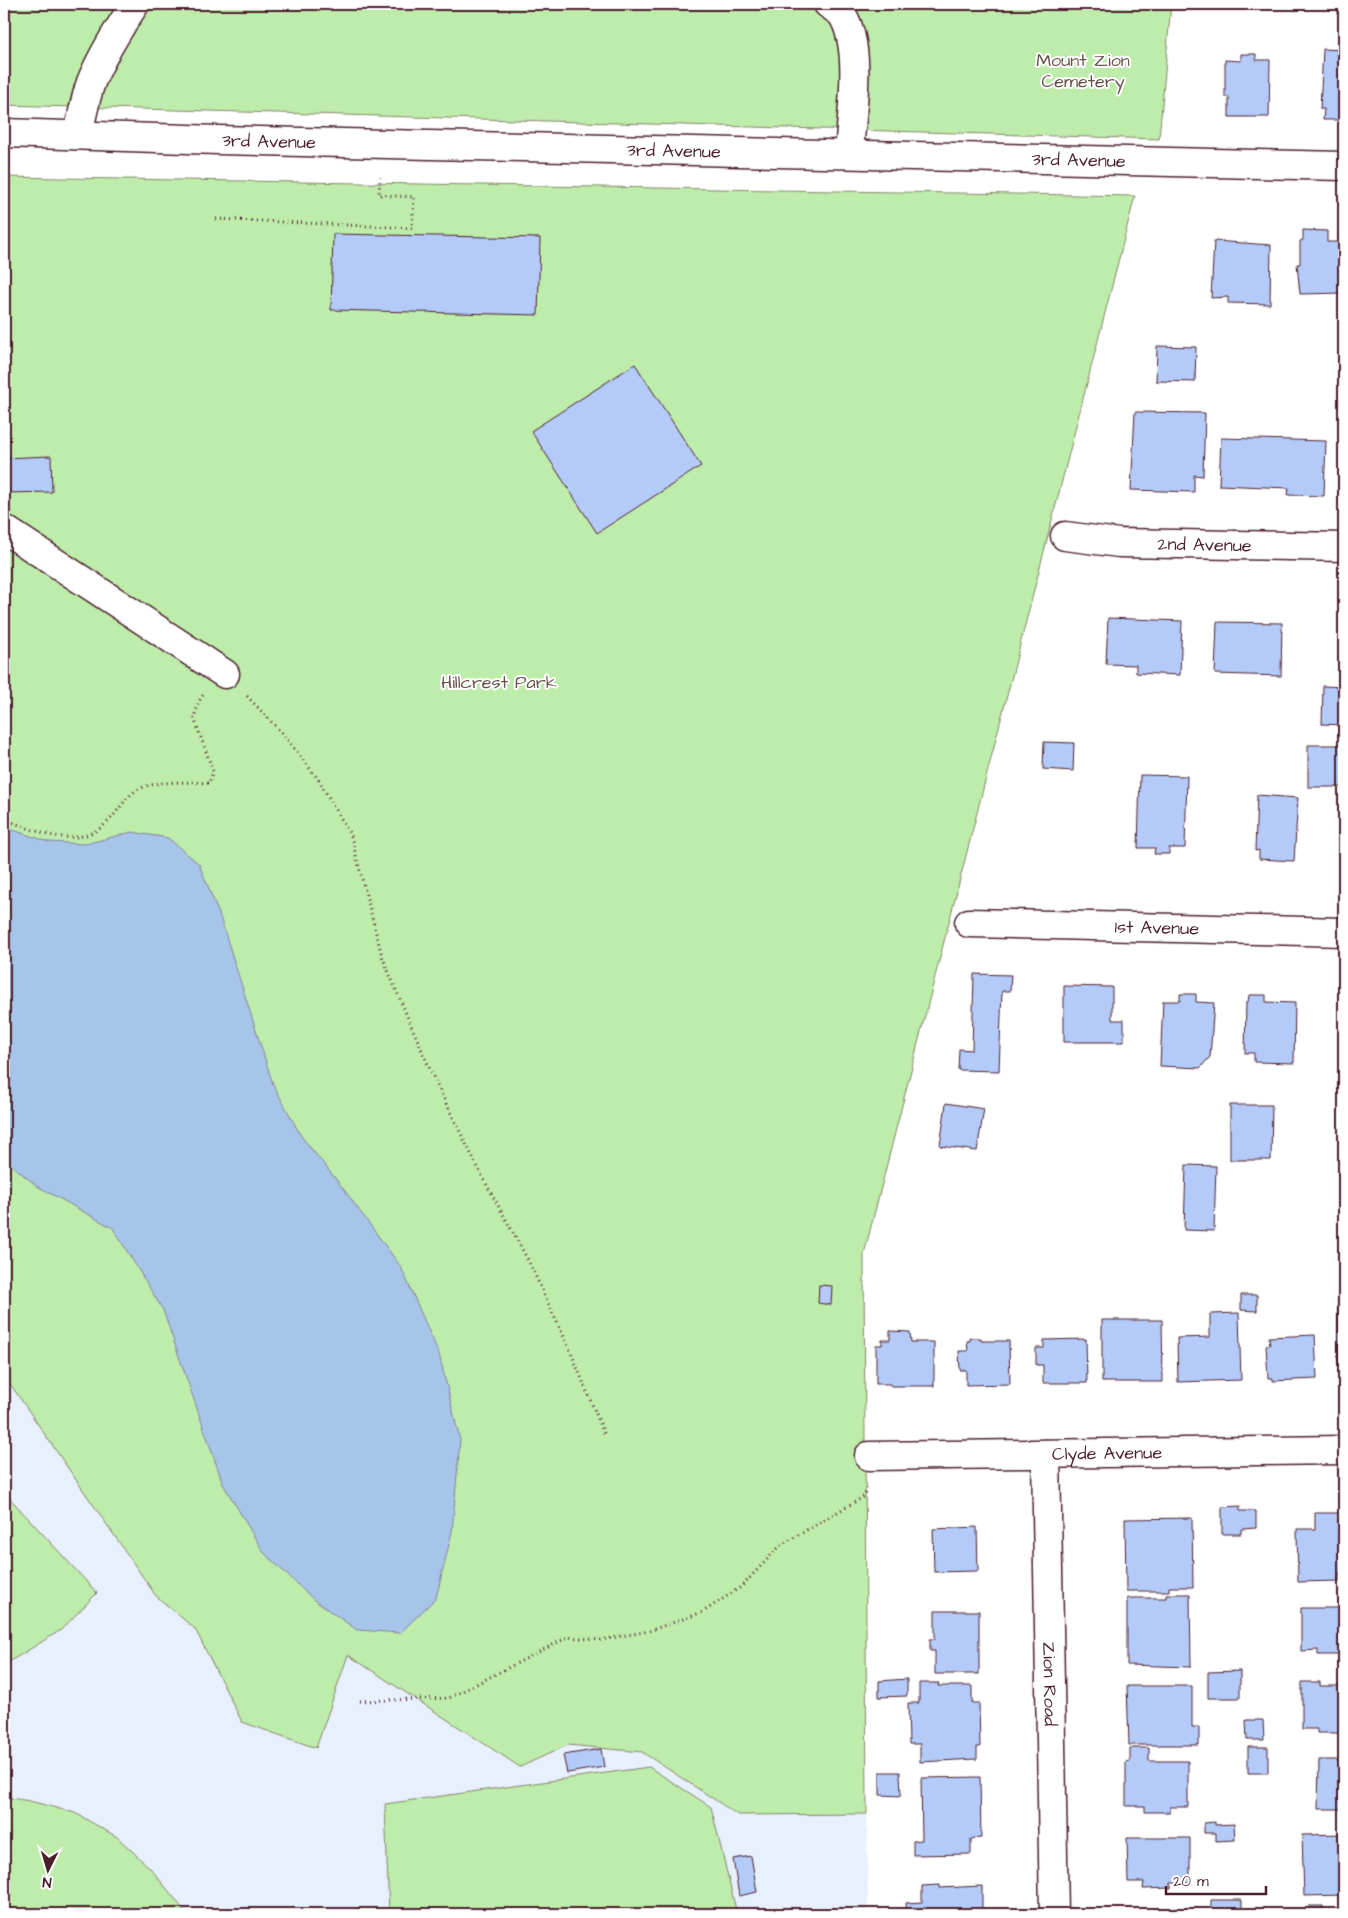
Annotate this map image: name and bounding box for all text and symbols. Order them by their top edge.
park label: Mount Zion Cemetery [1036,48,1130,95]
street label: 3rd Avenue [222,128,316,155]
street label: 3rd Avenue [626,137,721,164]
street label: 3rd Avenue [1031,146,1126,173]
street label: 2nd Avenue [1157,531,1252,558]
park label: Hillcrest Park [441,670,557,695]
street label: 1st Avenue [1114,914,1200,941]
street label: Clyde Avenue [1052,1440,1162,1467]
street label: Zion Road [1037,1641,1063,1726]
north arrow [22,1846,72,1896]
scale bar [1166,1863,1266,1895]
text: 20 m [1173,1871,1209,1892]
text: N [41,1872,52,1892]

